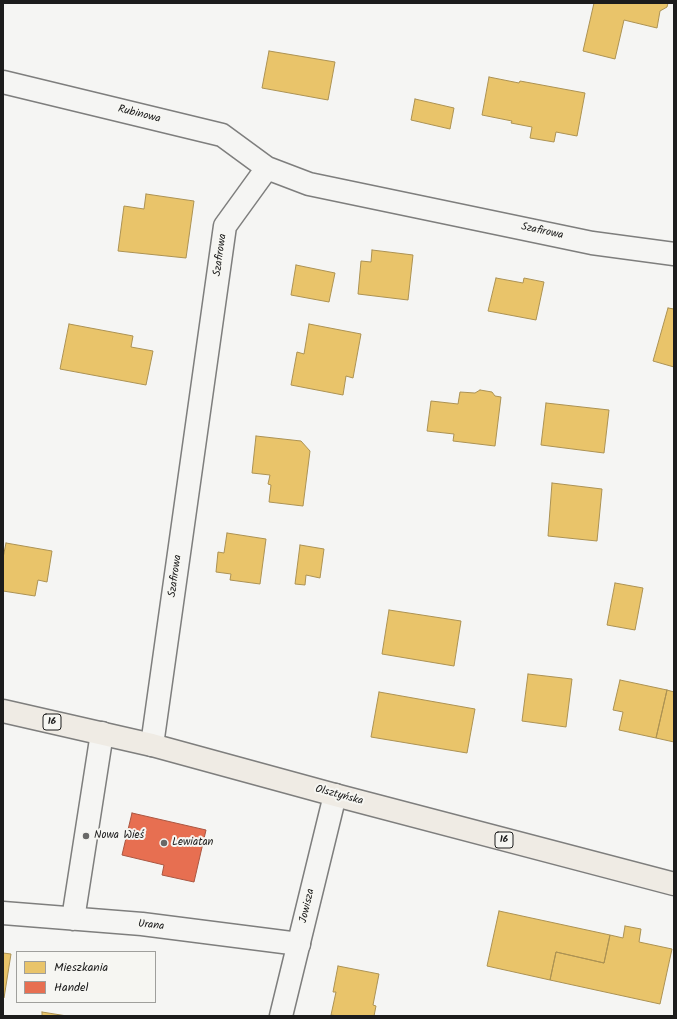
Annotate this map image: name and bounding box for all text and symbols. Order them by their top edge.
street label: Rubinowa [116,103,162,127]
street label: Szafirowa [520,221,564,243]
street label: Szafirowa [211,233,231,277]
street label: Szafirowa [166,554,186,598]
road number: 16 [43,714,61,730]
street label: Olsztyńska [314,783,364,809]
place label: Nowa Wieś [94,829,144,843]
marker: Nowa Wieś [81,831,91,841]
road number: 16 [495,832,513,848]
place label: Lewiatan [172,836,213,850]
marker: Lewiatan [159,838,169,848]
street label: Jowisza [298,888,318,924]
street label: Urana [137,918,165,934]
legend [16,951,156,1003]
text: Mieszkania [54,958,108,977]
text: Handel [54,978,88,997]

